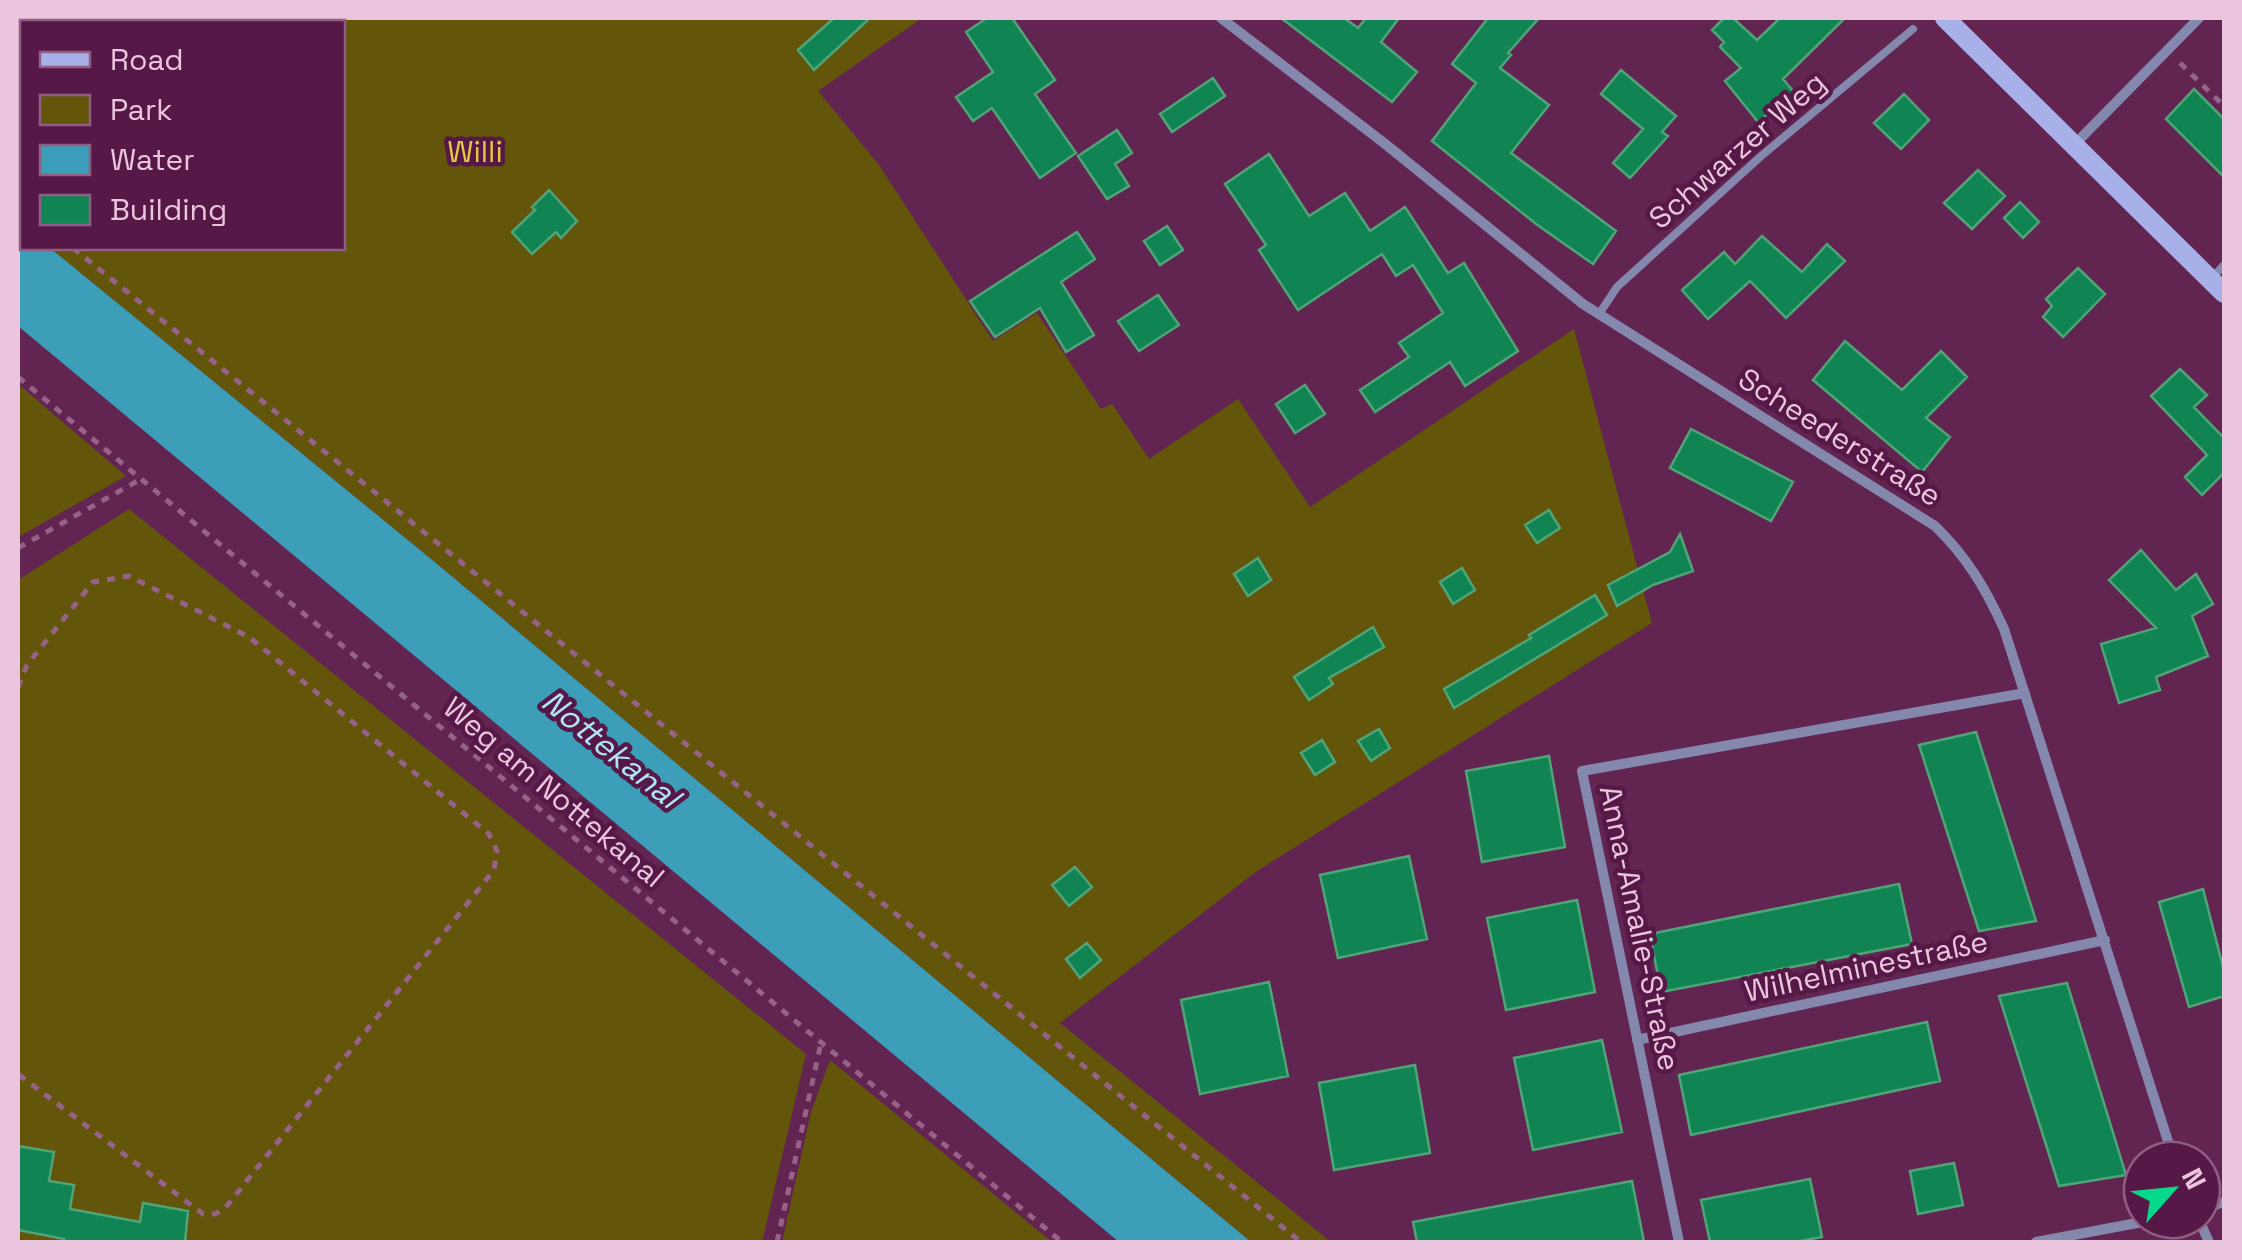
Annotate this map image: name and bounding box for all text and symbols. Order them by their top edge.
legend [20,20,345,250]
text: Road [110,40,184,79]
street label: Schwarzer Weg [1641,63,1833,237]
text: Park [110,90,172,129]
park label: Willi [447,132,503,171]
text: Water [110,140,195,179]
text: Building [110,190,227,229]
street label: Scheederstraße [1731,359,1949,515]
water label: Nottekanal [534,681,691,819]
street label: Weg am Nottekanal [435,688,673,896]
street label: Anna-Amalie-Straße [1591,782,1689,1074]
street label: Wilhelminestraße [1741,921,1991,1011]
north arrow [2122,1140,2222,1240]
text: N [2174,1162,2215,1195]

